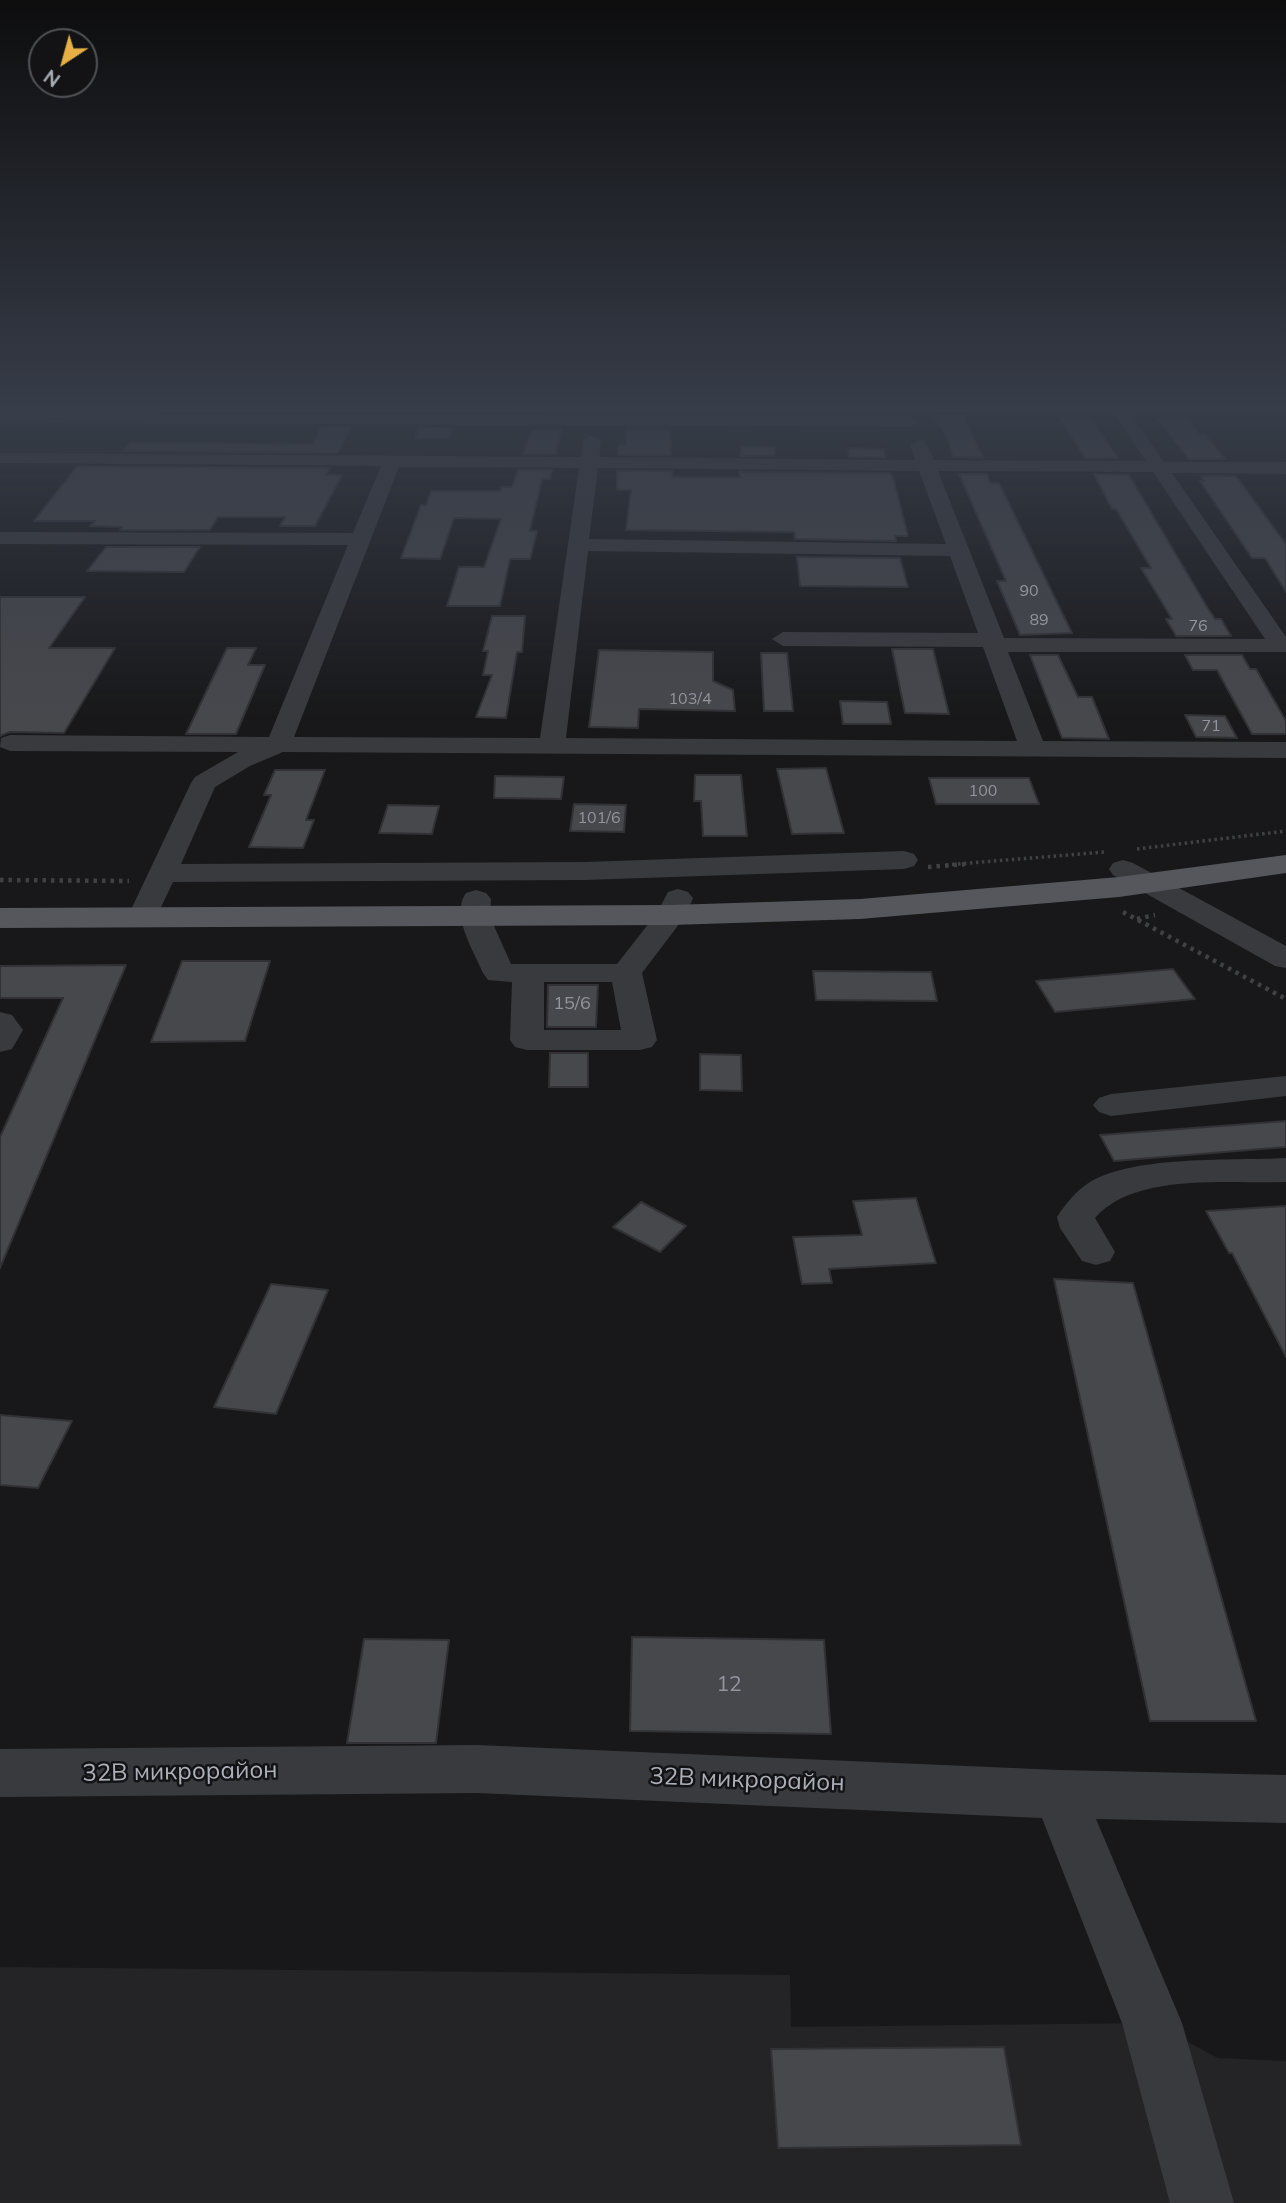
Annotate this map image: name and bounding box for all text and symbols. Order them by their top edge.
north arrow [28,28,98,98]
text: N [39,64,65,92]
house number: 90 [1019,581,1039,601]
house number: 89 [1029,610,1049,630]
house number: 76 [1188,616,1208,636]
house number: 103/4 [669,689,711,709]
house number: 71 [1201,716,1221,736]
house number: 100 [969,781,997,801]
house number: 101/6 [578,808,620,828]
house number: 15/6 [553,993,591,1015]
house number: 12 [716,1672,742,1698]
street label: 32В микрорайон [82,1756,278,1788]
street label: 32В микрорайон [649,1762,845,1798]

